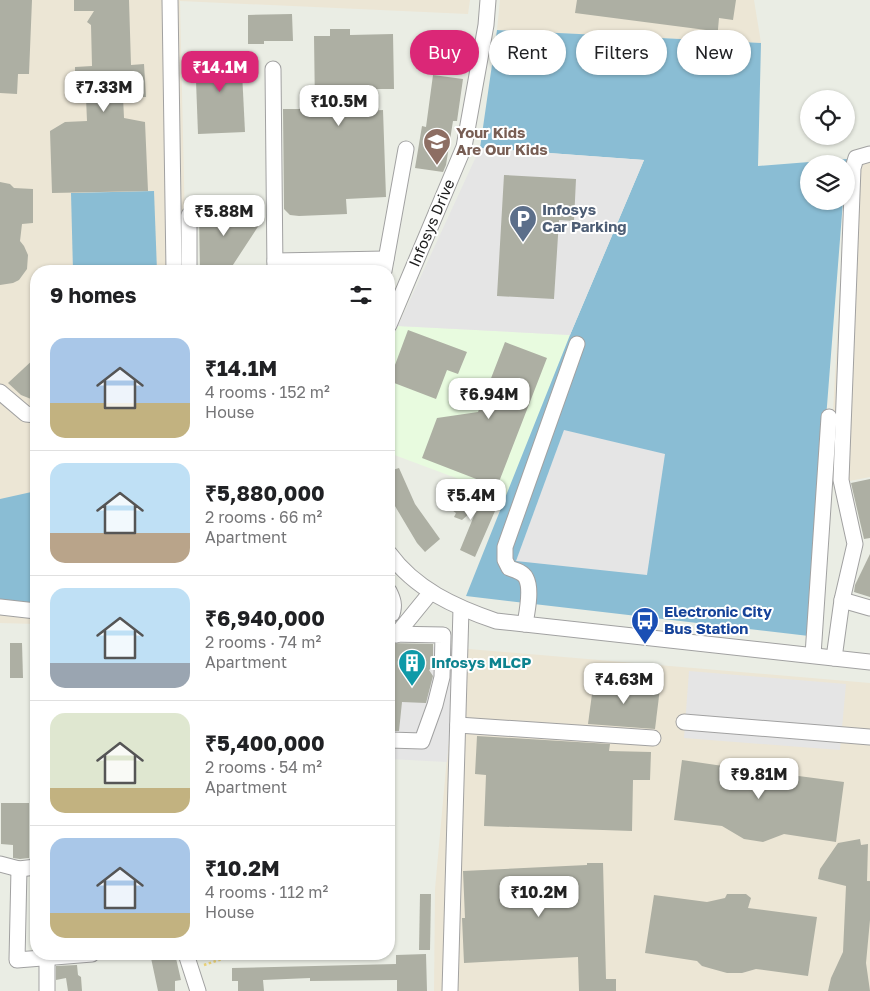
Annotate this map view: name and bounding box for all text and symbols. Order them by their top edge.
chip: Buy [410,30,479,75]
chip: Rent [489,30,566,75]
chip: Filters [576,30,667,75]
chip: New [677,30,751,75]
pin: ₹14.1M [179,51,261,93]
text: ₹14.1M [193,57,248,77]
pin: ₹7.33M [63,70,145,113]
text: ₹7.33M [76,77,132,97]
pin: ₹10.5M [298,84,380,127]
map controls [800,90,855,210]
button: locate [800,90,855,145]
text: ₹10.5M [311,91,367,111]
place label: Your Kids Are Our Kids [456,123,548,158]
school or university icon: Your Kids Are Our Kids [422,127,452,166]
button: layers [800,155,855,210]
street label: Infosys Drive [405,176,458,269]
pin: ₹5.88M [183,194,265,237]
place label: Infosys Car Parking [542,200,626,235]
text: ₹5.88M [195,201,253,221]
parking icon: Infosys Car Parking [508,204,538,243]
icon: filters [347,281,375,309]
text: 9 homes [50,282,136,308]
text: ₹14.1M [205,355,277,381]
icon: home [90,358,150,418]
pin: ₹6.94M [448,378,530,420]
text: 4 rooms · 152 m² [205,382,330,402]
text: ₹6.94M [460,384,518,404]
text: House [205,402,254,422]
pin: ₹5.4M [436,478,506,521]
text: ₹5,880,000 [205,480,325,506]
icon: home [90,483,150,543]
text: ₹5.4M [447,485,495,505]
text: 2 rooms · 66 m² [205,507,322,527]
text: Apartment [205,527,287,547]
place label: Electronic City Bus Station [664,602,772,637]
text: ₹6,940,000 [205,605,325,631]
bus stop icon: Electronic City Bus Station [630,606,660,645]
icon: home [90,608,150,668]
text: 2 rooms · 74 m² [205,632,321,652]
building icon: Infosys MLCP [397,648,427,687]
text: Apartment [205,652,287,672]
place label: Infosys MLCP [431,653,531,671]
pin: ₹4.63M [583,662,665,705]
text: ₹4.63M [595,669,653,689]
text: ₹5,400,000 [205,730,325,756]
icon: home [90,733,150,793]
text: 2 rooms · 54 m² [205,757,322,777]
pin: ₹9.81M [718,758,800,800]
text: ₹9.81M [730,764,788,784]
text: Apartment [205,777,287,797]
text: ₹10.2M [205,855,280,881]
icon: home [90,858,150,918]
pin: ₹10.2M [498,876,580,918]
text: 4 rooms · 112 m² [205,882,328,902]
text: ₹10.2M [511,882,567,902]
text: House [205,902,254,922]

